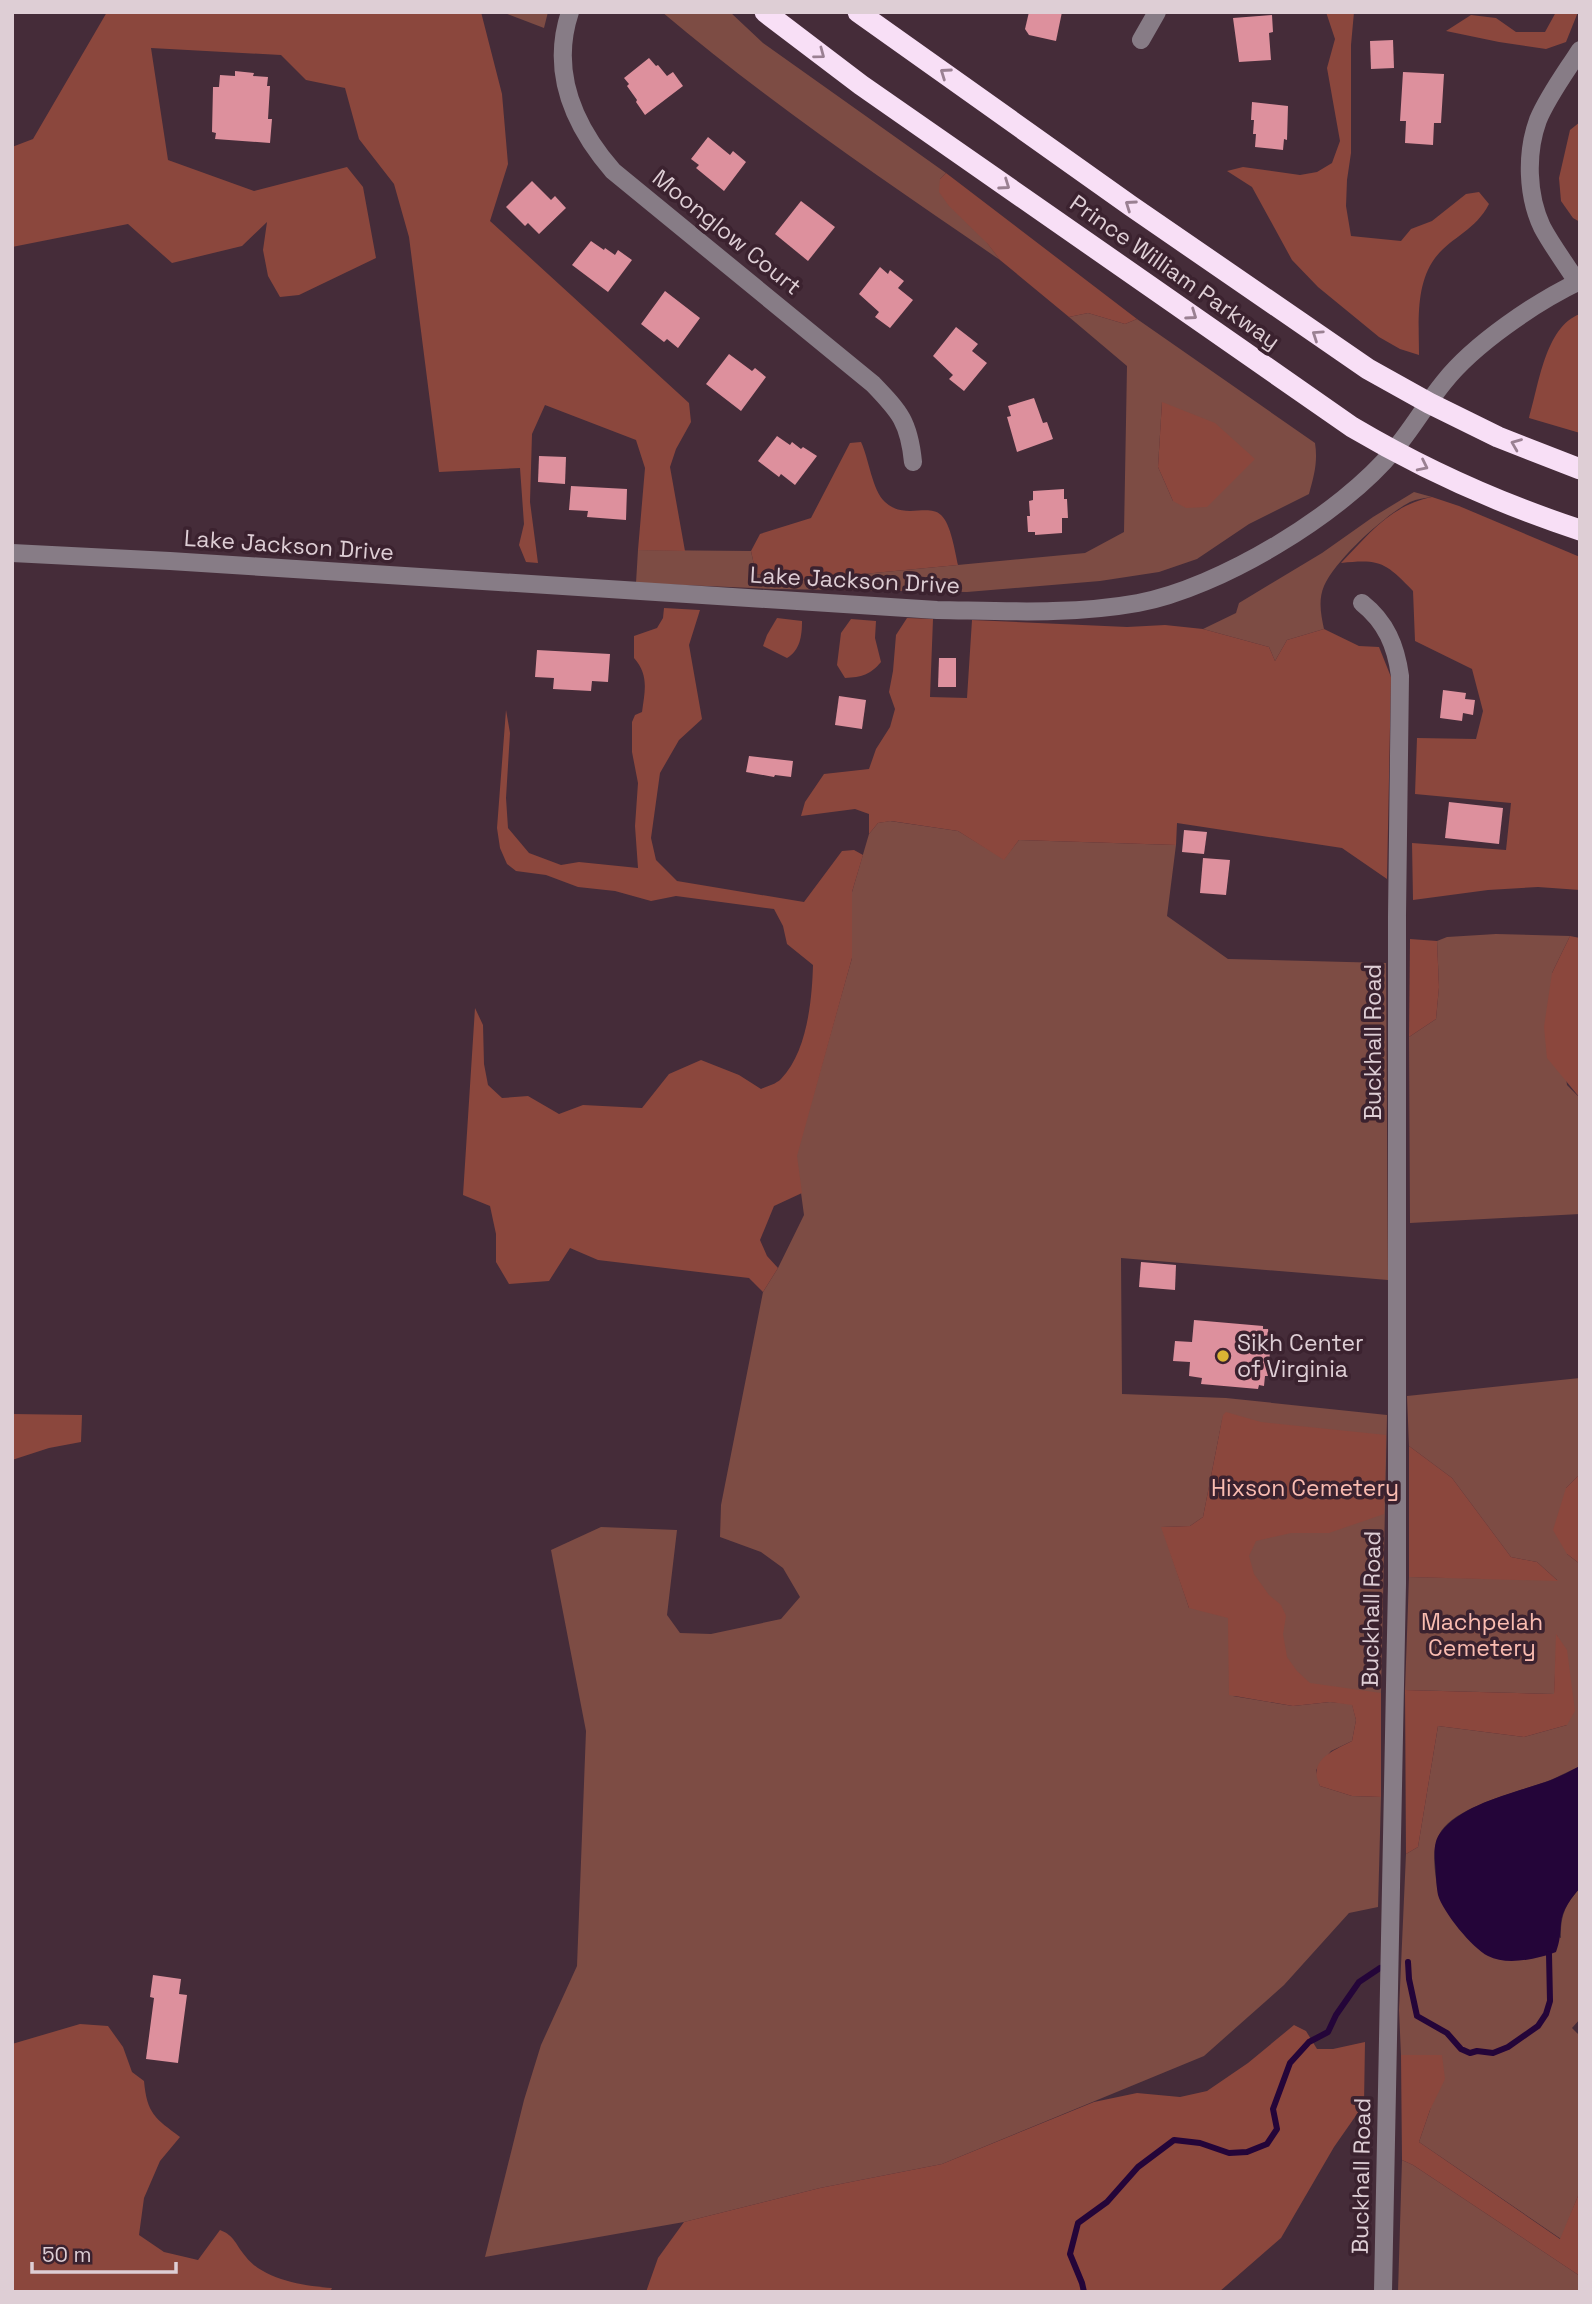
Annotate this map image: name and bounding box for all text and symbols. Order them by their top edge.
one-way arrow [812,45,824,58]
one-way arrow [940,69,953,82]
street label: Moonglow Court [646,163,808,301]
one-way arrow [997,177,1010,189]
street label: Prince William Parkway [1064,188,1286,356]
one-way arrow [1125,201,1138,213]
one-way arrow [1184,307,1197,319]
one-way arrow [1312,331,1325,343]
one-way arrow [1511,439,1523,453]
one-way arrow [1416,457,1428,471]
street label: Lake Jackson Drive [183,523,395,567]
street label: Lake Jackson Drive [749,560,961,600]
street label: Buckhall Road [1358,964,1388,1120]
place label: Sikh Center of Virginia [1237,1328,1364,1384]
marker: Sikh Center of Virginia [1215,1348,1231,1364]
park label: Hixson Cemetery [1211,1473,1399,1503]
street label: Buckhall Road [1355,1531,1387,1687]
park label: Machpelah Cemetery [1421,1607,1543,1663]
street label: Buckhall Road [1345,2098,1377,2254]
scale bar [32,2230,175,2274]
text: 50 m [42,2241,92,2268]

